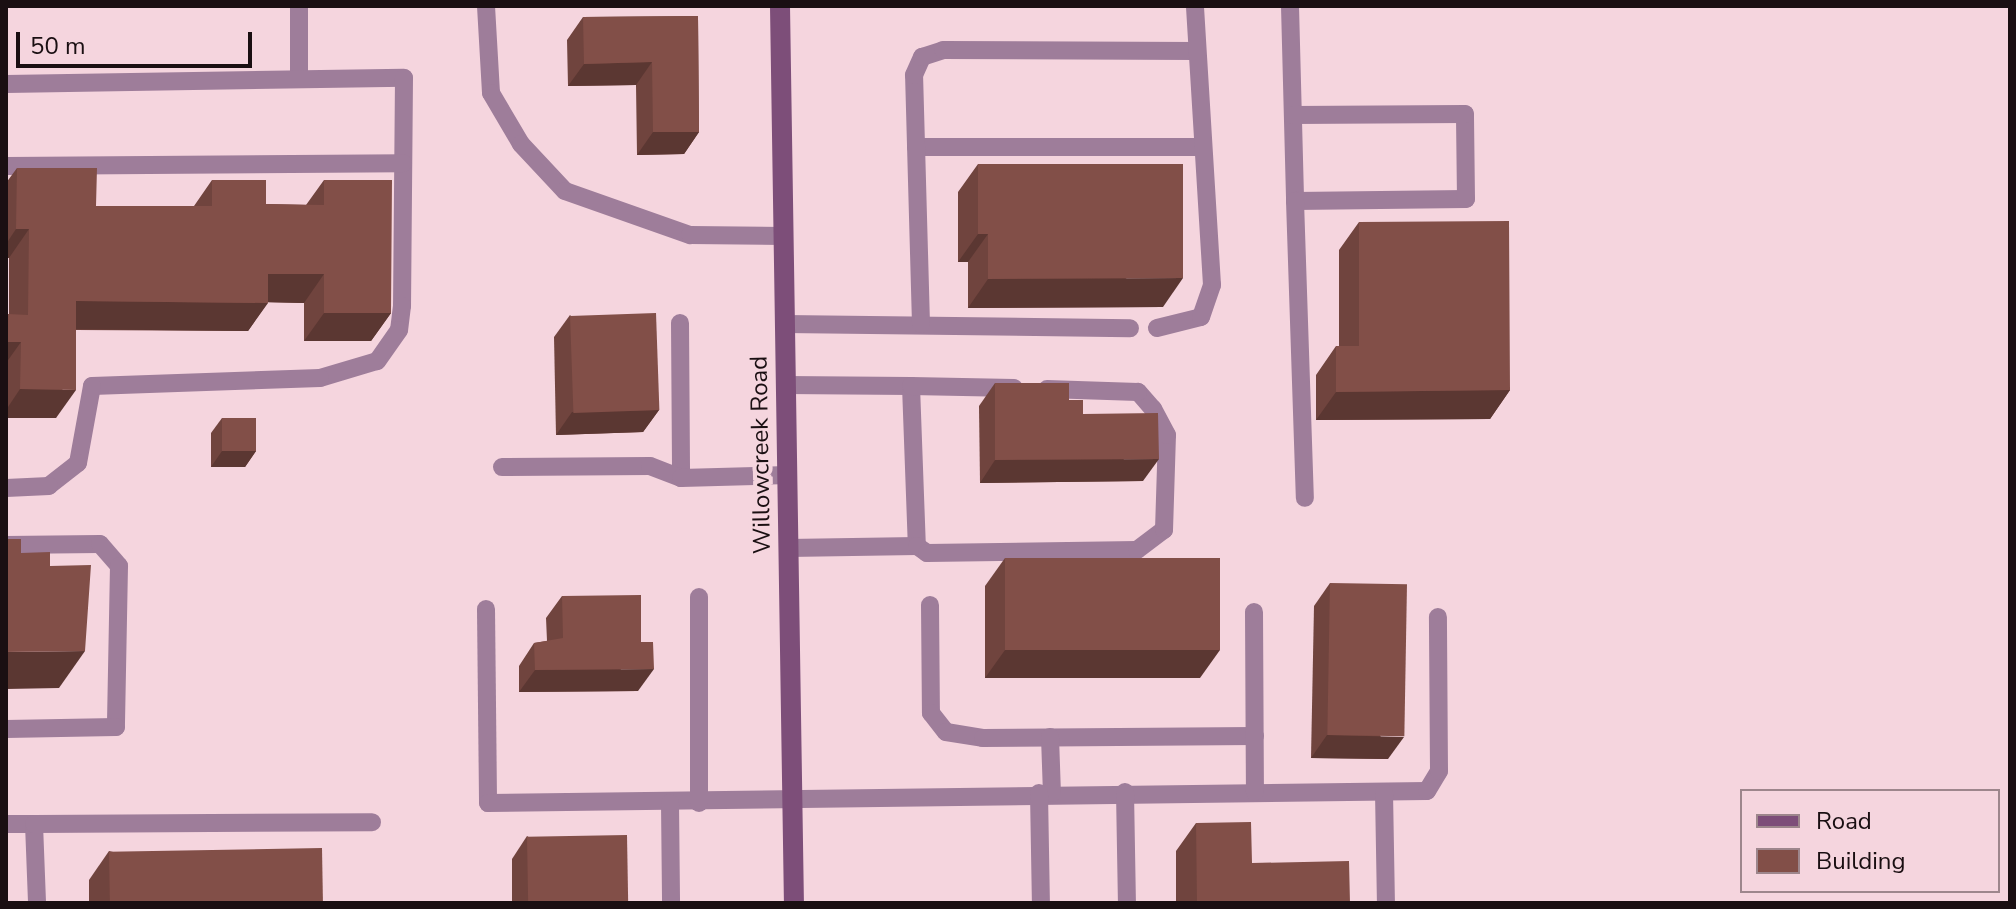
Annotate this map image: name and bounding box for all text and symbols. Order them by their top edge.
scale bar [20,16,256,66]
text: 50 m [30,30,86,62]
street label: Willowcreek Road [745,356,777,554]
legend [1740,789,2000,893]
text: Road [1816,805,1872,837]
text: Building [1816,845,1906,877]

